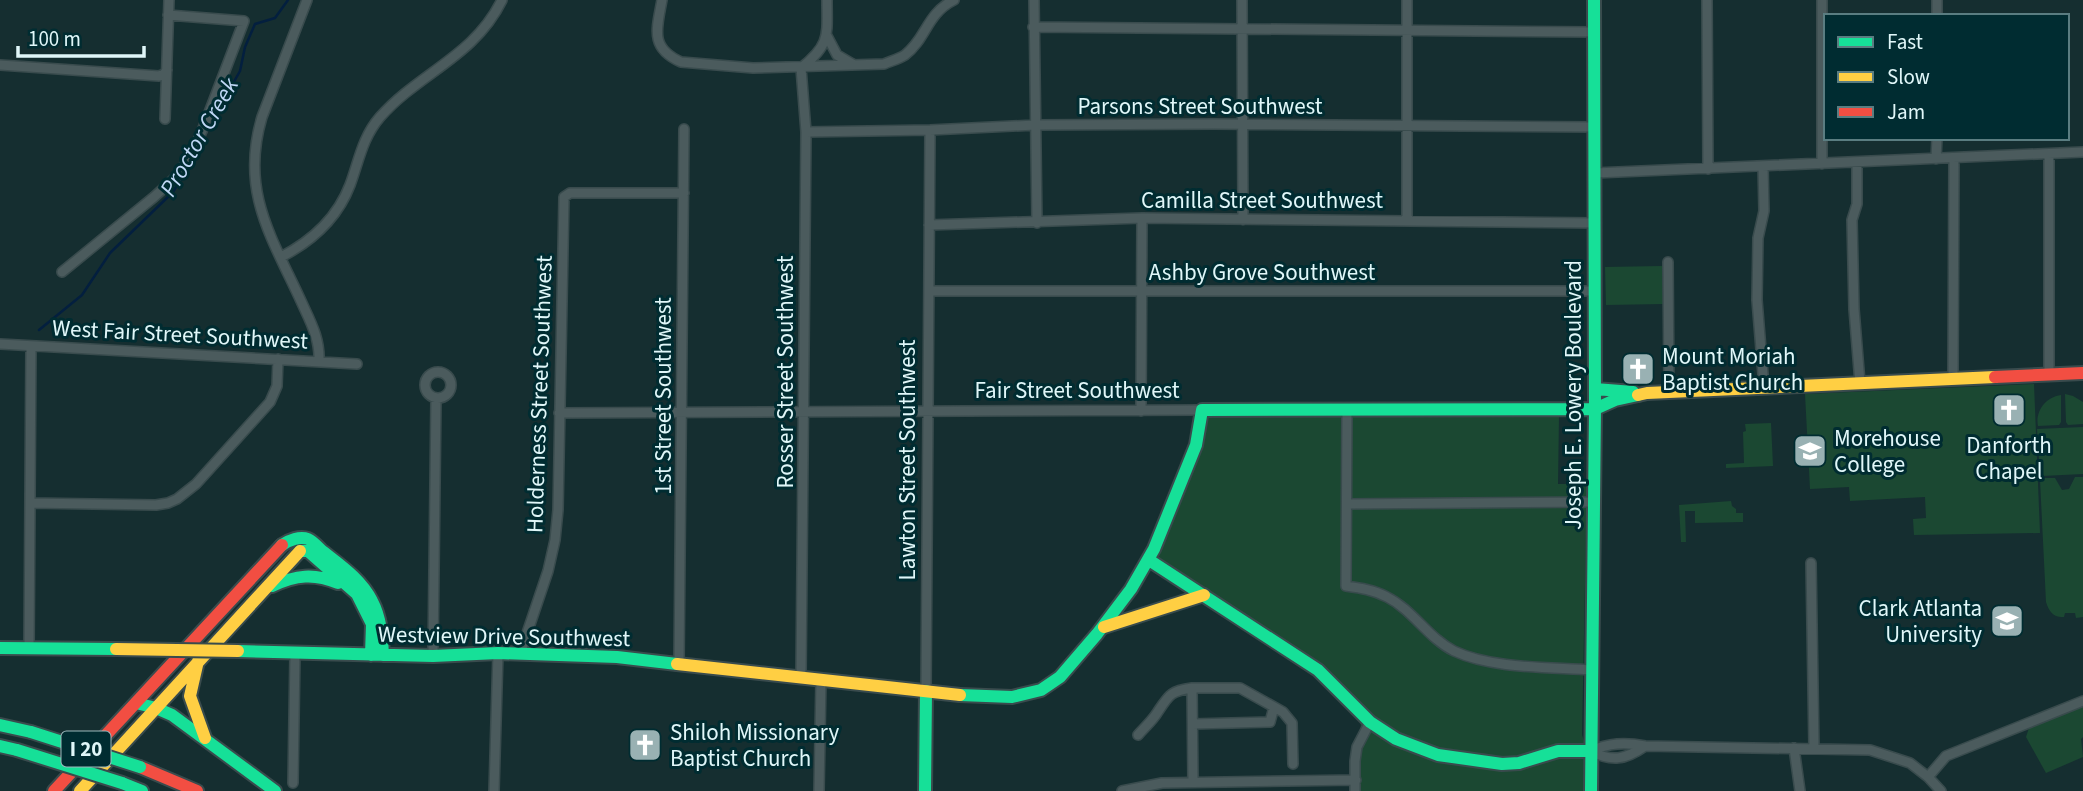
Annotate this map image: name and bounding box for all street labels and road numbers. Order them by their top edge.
street label: Parsons Street Southwest [1077,90,1323,123]
street label: Camilla Street Southwest [1141,184,1383,217]
street label: Holderness Street Southwest [518,254,561,533]
street label: Rosser Street Southwest [769,255,802,489]
street label: Ashby Grove Southwest [1149,256,1375,289]
street label: Joseph E. Lowery Boulevard [1557,260,1590,530]
street label: 1st Street Southwest [647,297,680,495]
street label: West Fair Street Southwest [51,311,309,358]
street label: Lawton Street Southwest [891,339,924,581]
street label: Fair Street Southwest [975,374,1180,407]
street label: Westview Drive Southwest [378,618,631,655]
road number: I 20 [62,732,110,766]

